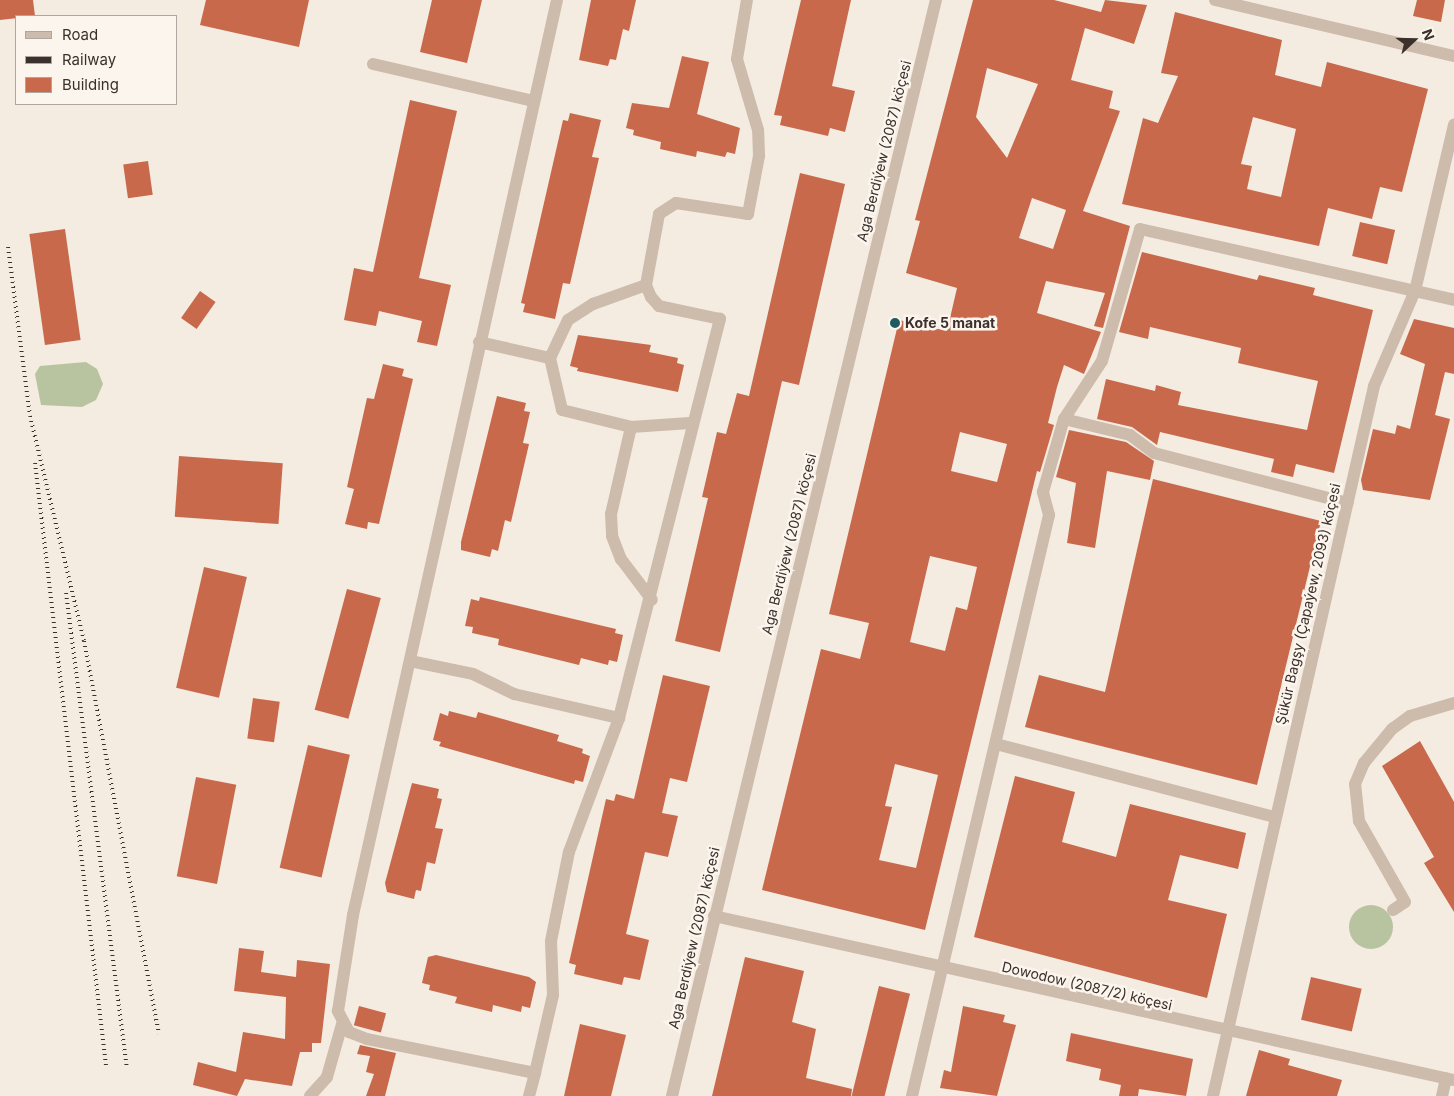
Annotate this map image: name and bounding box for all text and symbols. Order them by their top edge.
legend [15,15,178,105]
north arrow [1389,15,1439,65]
text: Road [62,25,98,44]
text: N [1419,26,1438,42]
text: Railway [62,50,116,69]
street label: Aga Berdiýew (2087) köçesi [853,59,915,243]
text: Building [62,75,119,94]
place label: Kofe 5 manat [905,315,995,331]
marker: Kofe 5 manat [889,317,901,329]
street label: Aga Berdiýew (2087) köçesi [758,452,820,636]
street label: Şükür Bagşy (Çapaýew, 2093) köçesi [1272,482,1344,726]
street label: Aga Berdiýew (2087) köçesi [665,845,723,1031]
street label: Dowodow (2087/2) köçesi [1000,958,1174,1014]

